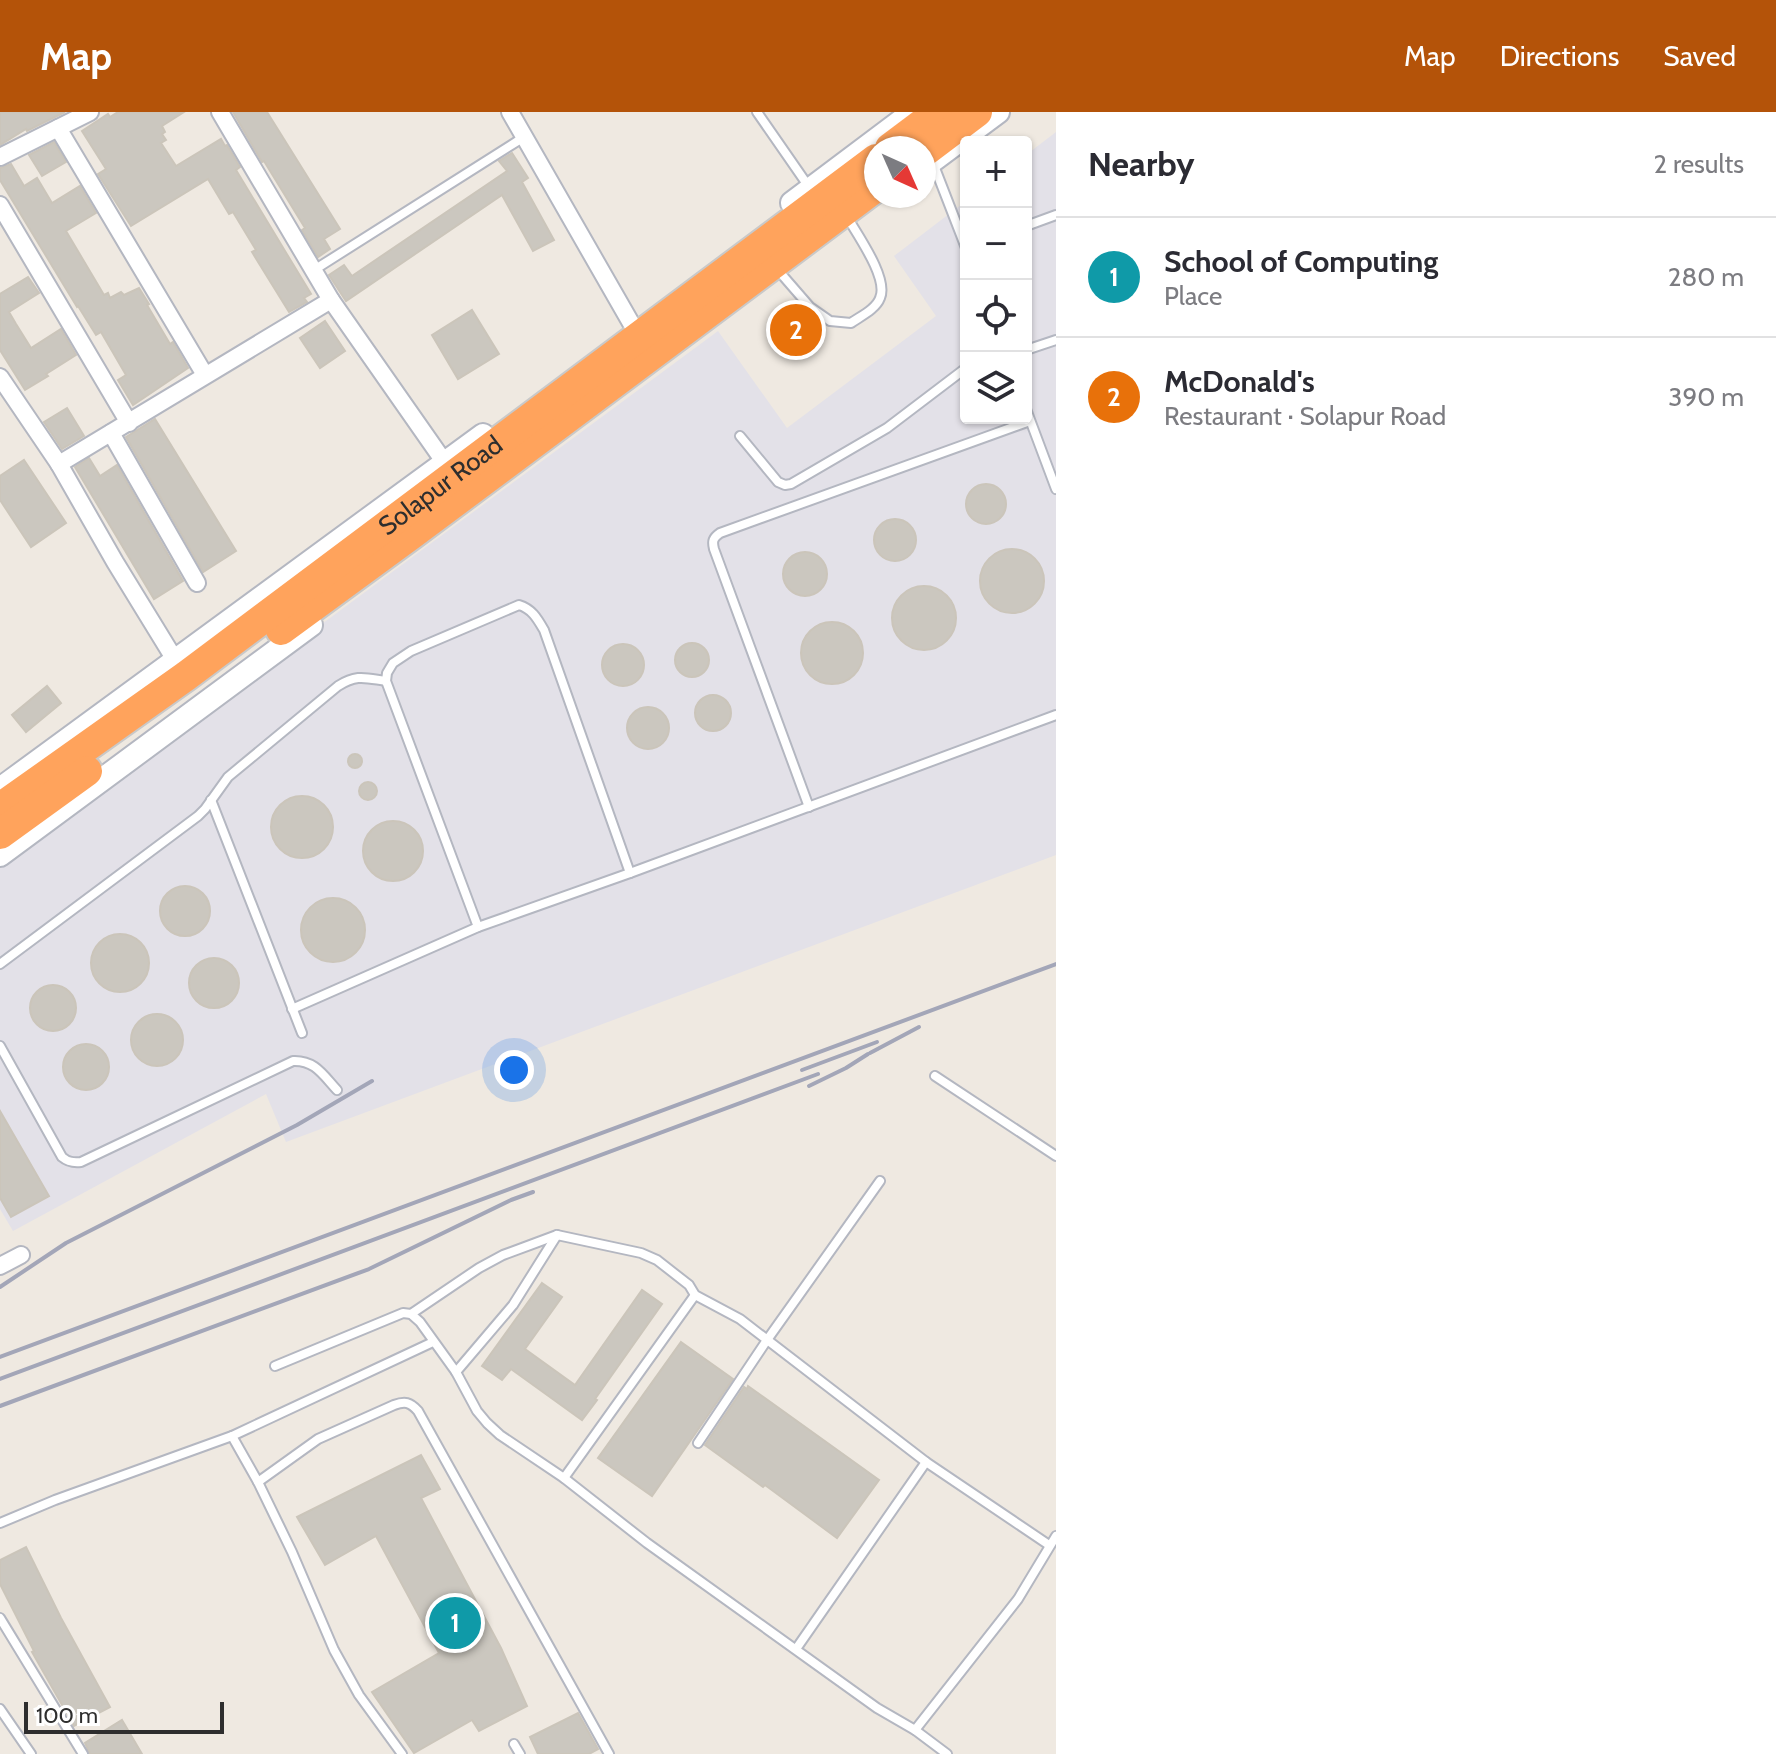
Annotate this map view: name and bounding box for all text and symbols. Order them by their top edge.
text: Map [40,33,112,80]
text: Map [1404,39,1456,73]
text: Directions [1500,39,1619,73]
text: Saved [1663,39,1736,73]
north arrow [864,136,936,208]
map controls [960,136,1032,424]
button: + [960,136,1032,208]
text: Nearby [1088,143,1195,185]
text: 2 results [1653,148,1744,180]
button: − [960,208,1032,280]
text: School of Computing [1164,243,1438,280]
text: 1 [1109,261,1119,293]
text: 280 m [1668,261,1744,293]
button: locate [960,280,1032,352]
text: Place [1164,280,1222,312]
pin: 2 [770,300,822,360]
button: layers [960,352,1032,424]
text: McDonald's [1164,363,1315,400]
text: 2 [1107,381,1121,413]
text: 390 m [1668,381,1744,413]
text: Restaurant · Solapur Road [1164,400,1446,432]
street label: Solapur Road [372,429,509,542]
your location [494,1050,534,1090]
pin: 1 [429,1593,481,1653]
scale bar [24,1698,224,1734]
text: 100 m [36,1702,98,1729]

